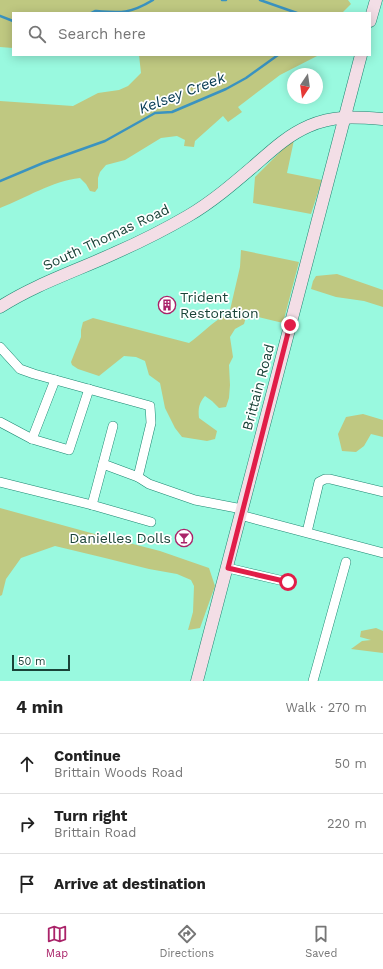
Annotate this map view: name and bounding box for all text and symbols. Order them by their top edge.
search box [12,12,371,56]
icon: search [26,23,48,45]
text: Search here [58,25,146,43]
water label: Kelsey Creek [136,68,228,118]
north arrow [287,68,323,104]
street label: South Thomas Road [40,201,172,273]
place label: Trident Restoration [180,289,259,321]
building icon: Trident Restoration [157,295,177,315]
route end [281,316,299,334]
street label: Brittain Road [239,342,277,432]
bar icon: Danielles Dolls [174,528,194,548]
place label: Danielles Dolls [69,530,171,546]
route start [279,573,297,591]
scale bar [12,653,70,672]
text: 50 m [18,655,45,668]
text: 4 min [16,697,63,717]
text: Walk · 270 m [286,700,367,715]
text: Continue [54,747,121,765]
icon: ahead [16,753,38,775]
text: 50 m [335,756,367,771]
text: Brittain Woods Road [54,765,183,780]
text: Turn right [54,807,127,825]
icon: right [16,813,38,835]
text: 220 m [327,816,367,831]
text: Brittain Road [54,825,136,840]
icon: arrive [16,873,38,895]
text: Arrive at destination [54,875,206,893]
tab: Map [46,923,68,960]
tab: Directions [160,923,214,960]
tab: Saved [305,923,337,960]

